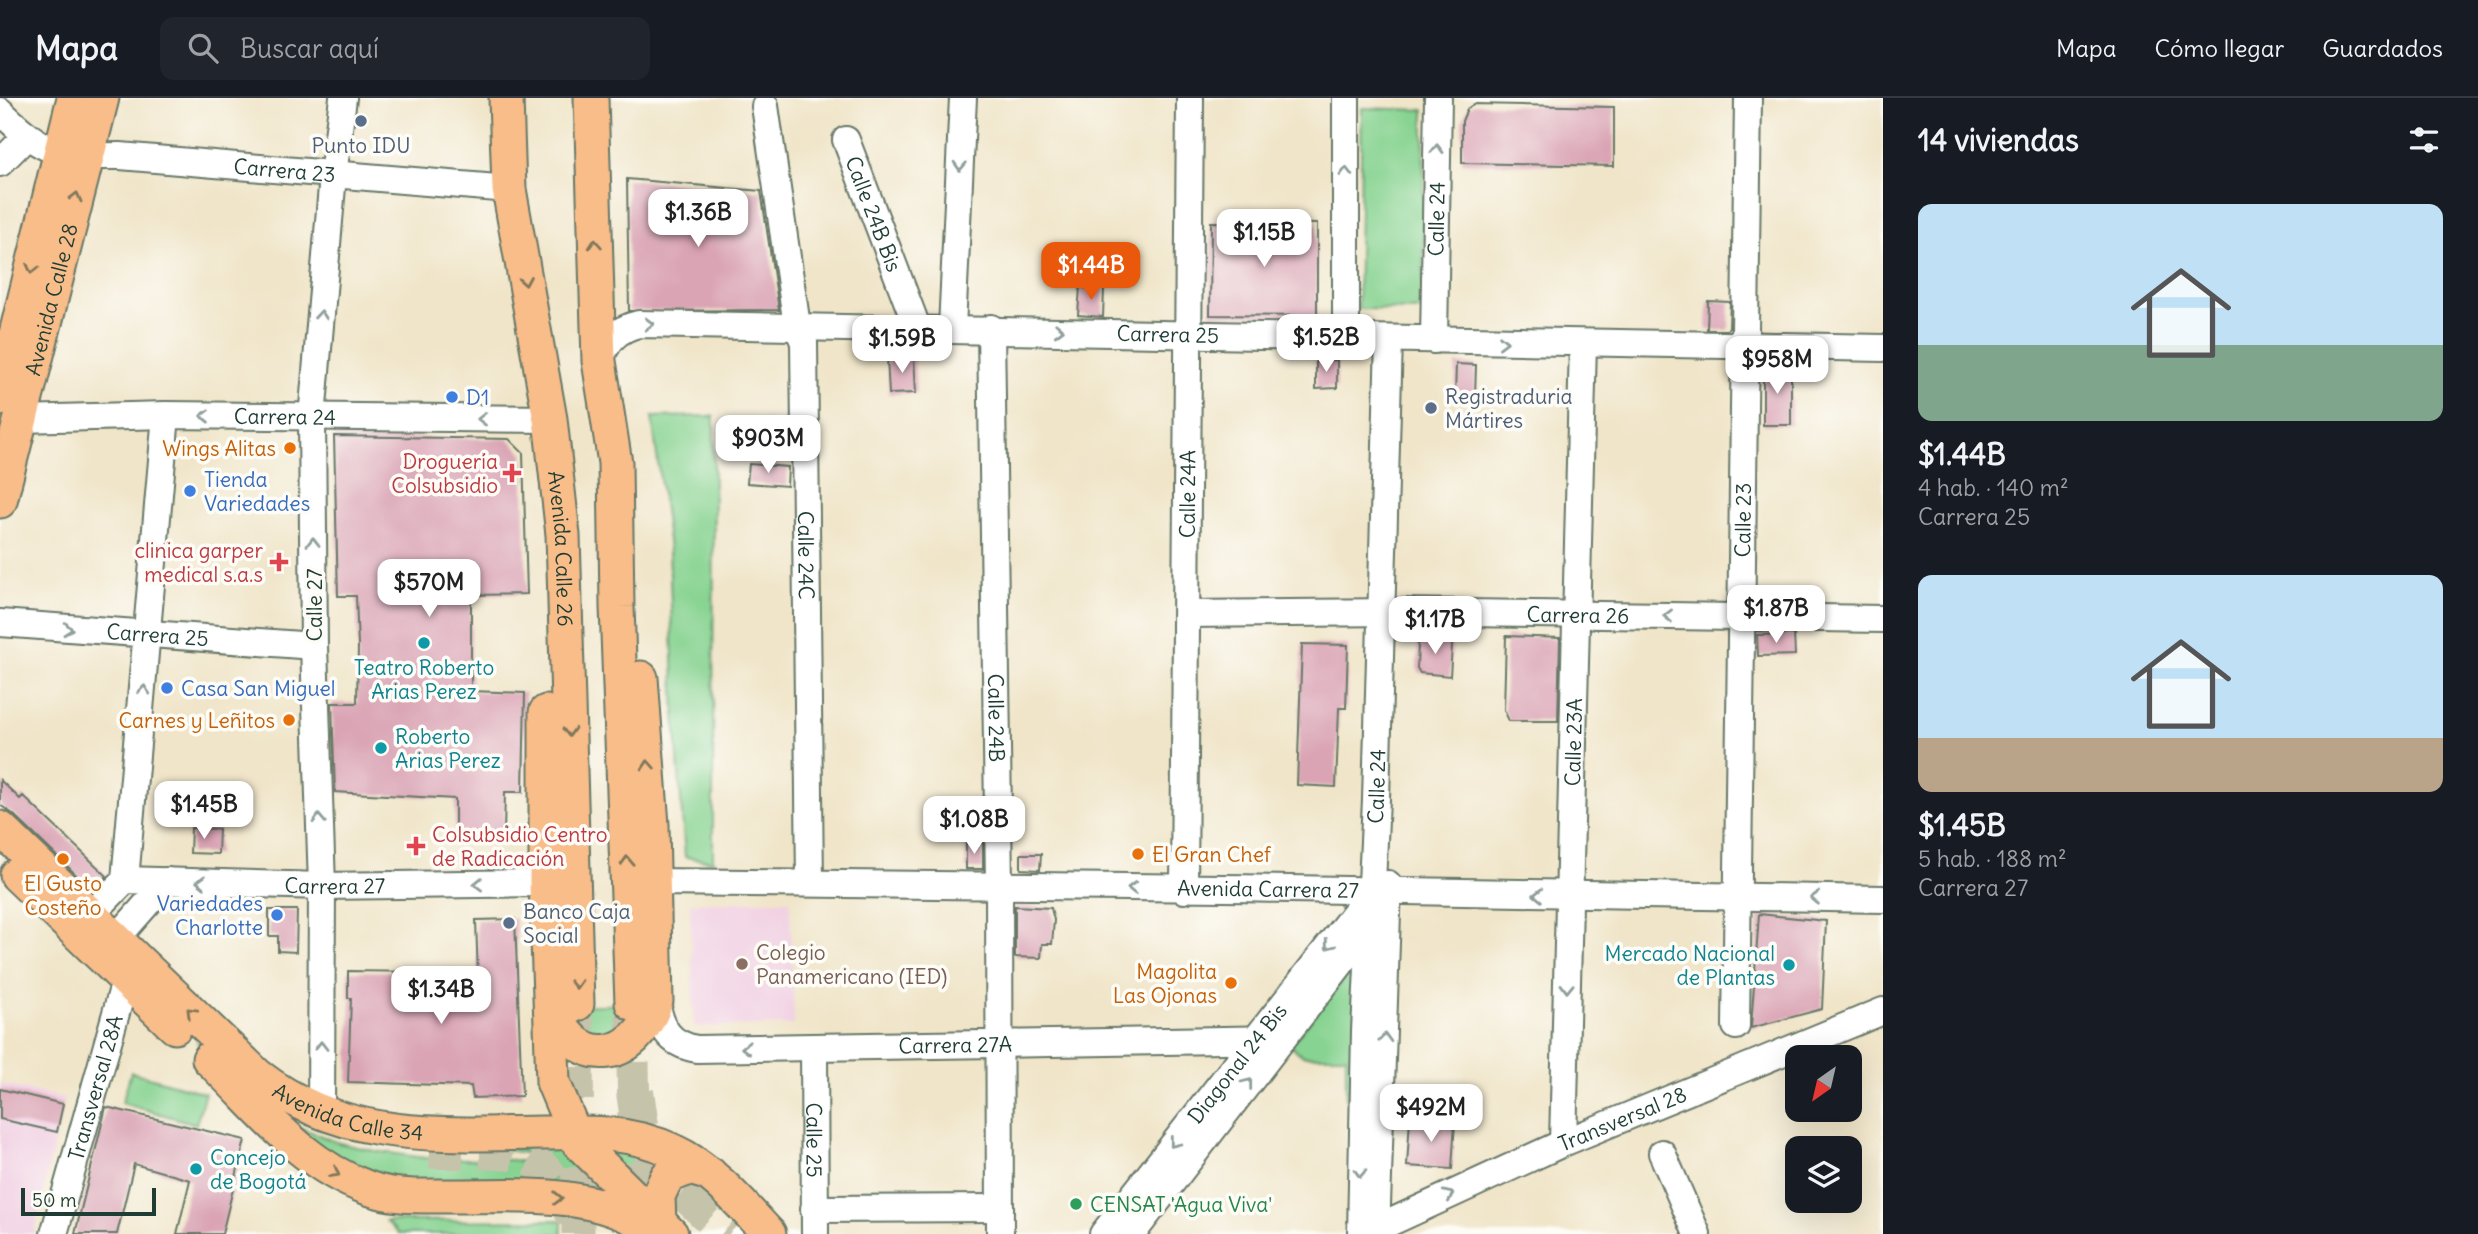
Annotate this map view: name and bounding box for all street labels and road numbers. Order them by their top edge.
street label: Carrera 23 [233,152,337,188]
street label: Calle 24B Bis [840,152,908,275]
street label: Calle 24 [1422,181,1450,257]
street label: Avenida Calle 28 [19,220,83,378]
street label: Carrera 25 [1116,319,1219,349]
street label: Carrera 24 [234,402,336,430]
street label: Calle 24A [1173,450,1201,538]
street label: Avenida Calle 26 [542,469,579,627]
street label: Calle 23 [1729,482,1757,558]
street label: Calle 24C [792,511,820,600]
street label: Calle 27 [301,568,328,642]
street label: Carrera 26 [1527,600,1629,629]
street label: Carrera 25 [106,617,210,652]
street label: Calle 24B [982,674,1011,762]
street label: Calle 23A [1558,698,1588,787]
street label: Calle 24 [1361,749,1391,824]
street label: Carrera 27 [284,871,385,900]
street label: Avenida Carrera 27 [1177,874,1359,903]
street label: Diagonal 24 Bis [1181,998,1292,1129]
street label: Transversal 28A [62,1012,128,1164]
street label: Carrera 27A [898,1030,1012,1059]
street label: Avenida Calle 34 [268,1077,424,1146]
street label: Transversal 28 [1554,1080,1691,1157]
street label: Calle 25 [801,1102,828,1178]

